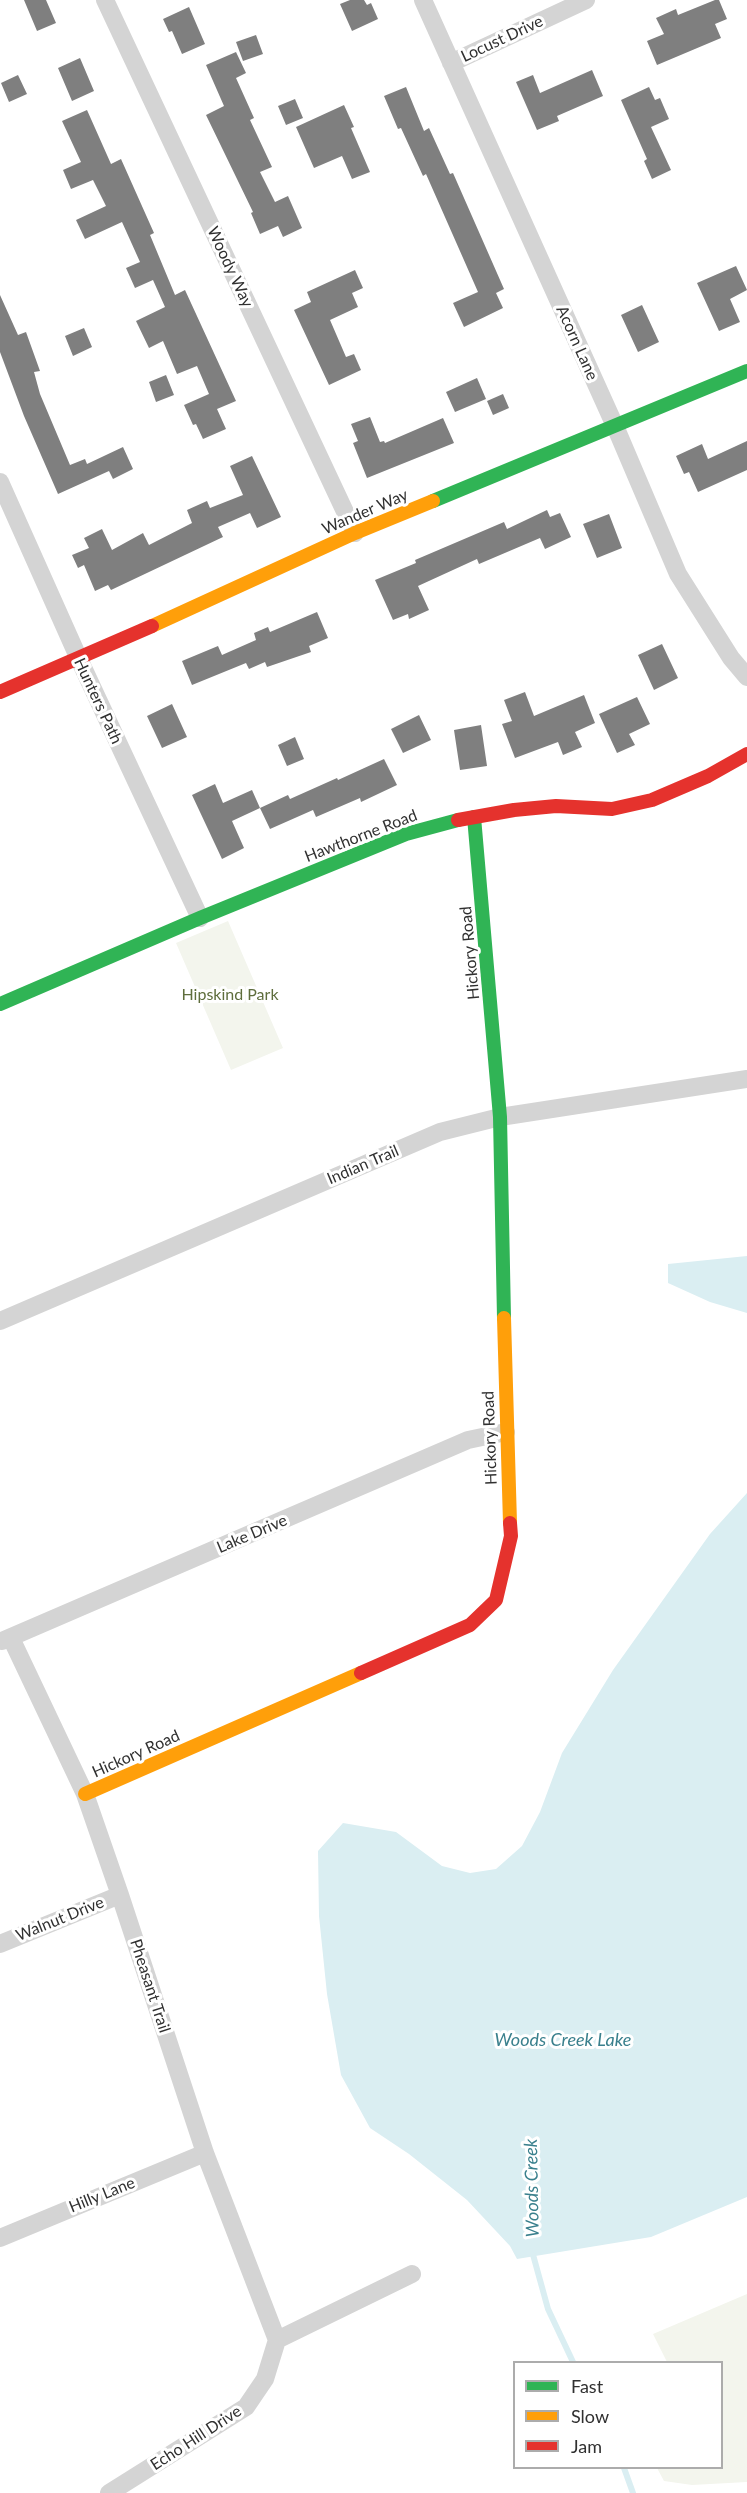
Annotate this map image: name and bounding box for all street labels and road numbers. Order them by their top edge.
street label: Locust Drive [458,12,546,66]
street label: Woody Way [203,224,257,310]
street label: Acorn Lane [552,303,602,383]
street label: Wander Way [319,485,411,539]
street label: Hunters Path [70,655,126,747]
street label: Hawthorne Road [302,806,420,866]
street label: Hickory Road [456,905,484,1001]
street label: Indian Trail [324,1141,402,1189]
street label: Hickory Road [479,1391,501,1485]
street label: Lake Drive [214,1511,290,1557]
street label: Hickory Road [89,1726,183,1782]
street label: Walnut Drive [13,1893,107,1945]
street label: Pheasant Trail [126,1937,174,2035]
street label: Hilly Lane [66,2173,138,2217]
street label: Echo Hill Drive [147,2402,245,2474]

